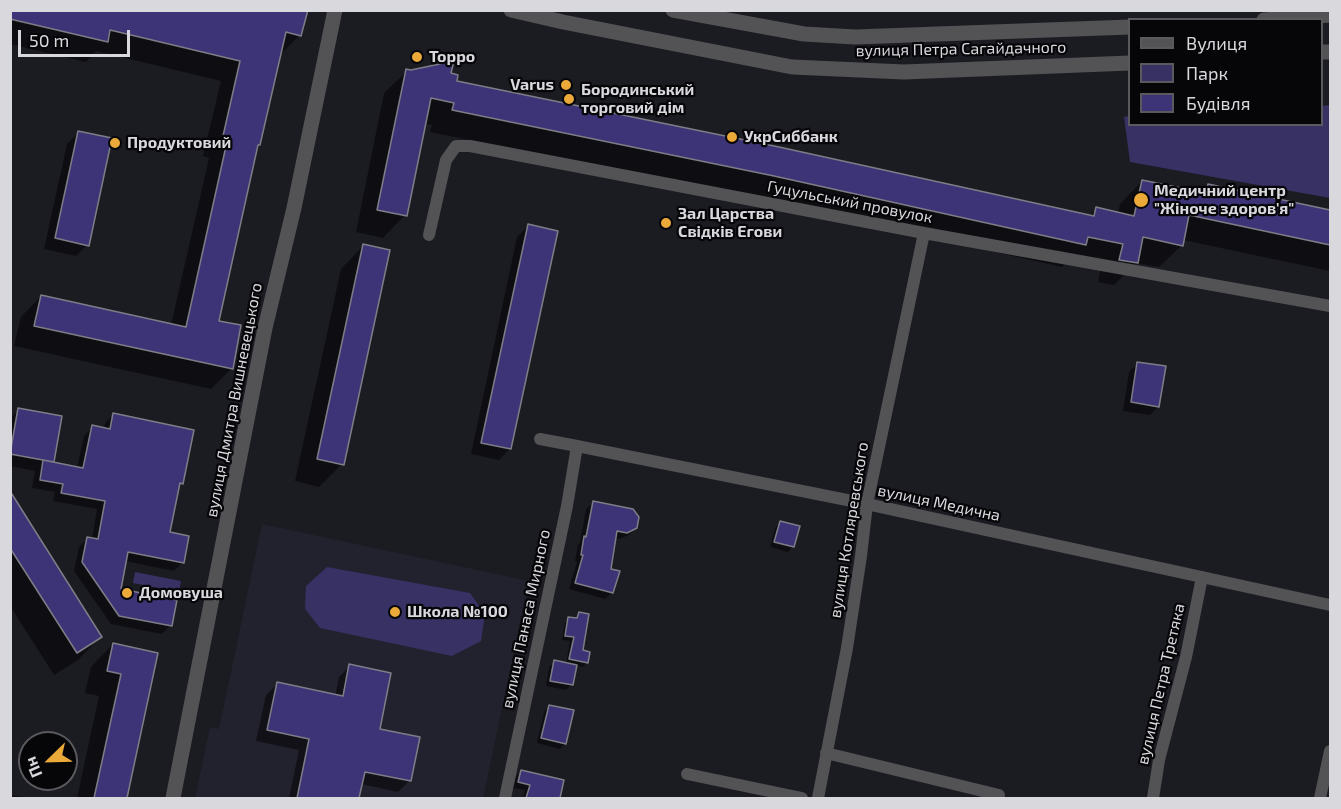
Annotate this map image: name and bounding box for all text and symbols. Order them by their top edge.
scale bar [21,18,134,56]
legend [1128,18,1323,126]
text: 50 m [29,29,69,51]
text: Вулиця [1186,32,1247,54]
street label: вулиця Петра Сагайдачного [856,38,1066,60]
place label: Торро [429,47,475,67]
marker: Торро [410,50,424,64]
text: Парк [1186,62,1228,84]
place label: Varus [510,75,554,95]
marker: Varus [559,78,573,92]
place label: Бородинський торговий дім [581,80,694,118]
marker: Бородинський торговий дім [562,92,576,106]
text: Будівля [1186,92,1250,114]
place label: УкрСиббанк [744,127,838,147]
marker: УкрСиббанк [725,130,739,144]
place label: Продуктовий [127,133,231,153]
marker: Продуктовий [108,136,122,150]
street label: Гуцульський провулок [766,177,934,227]
place label: Медичний центр "Жіноче здоров'я" [1154,181,1294,219]
marker: Медичний центр "Жіноче здоров'я" [1132,191,1150,209]
place label: Зал Царства Свiдкiв Егови [678,204,782,242]
marker: Зал Царства Свiдкiв Егови [659,216,673,230]
street label: вулиця Дмитра Вишневецького [202,281,266,519]
street label: вулиця Котляревського [826,441,872,619]
street label: вулиця Медична [876,481,1002,525]
street label: вулиця Панаса Мирного [498,528,554,710]
place label: Домовуша [139,583,223,603]
marker: Домовуша [120,586,134,600]
street label: вулиця Петра Третяка [1133,601,1189,767]
place label: Школа №100 [407,602,508,622]
marker: Школа №100 [388,605,402,619]
north arrow [18,731,78,791]
text: Пн [20,754,46,781]

